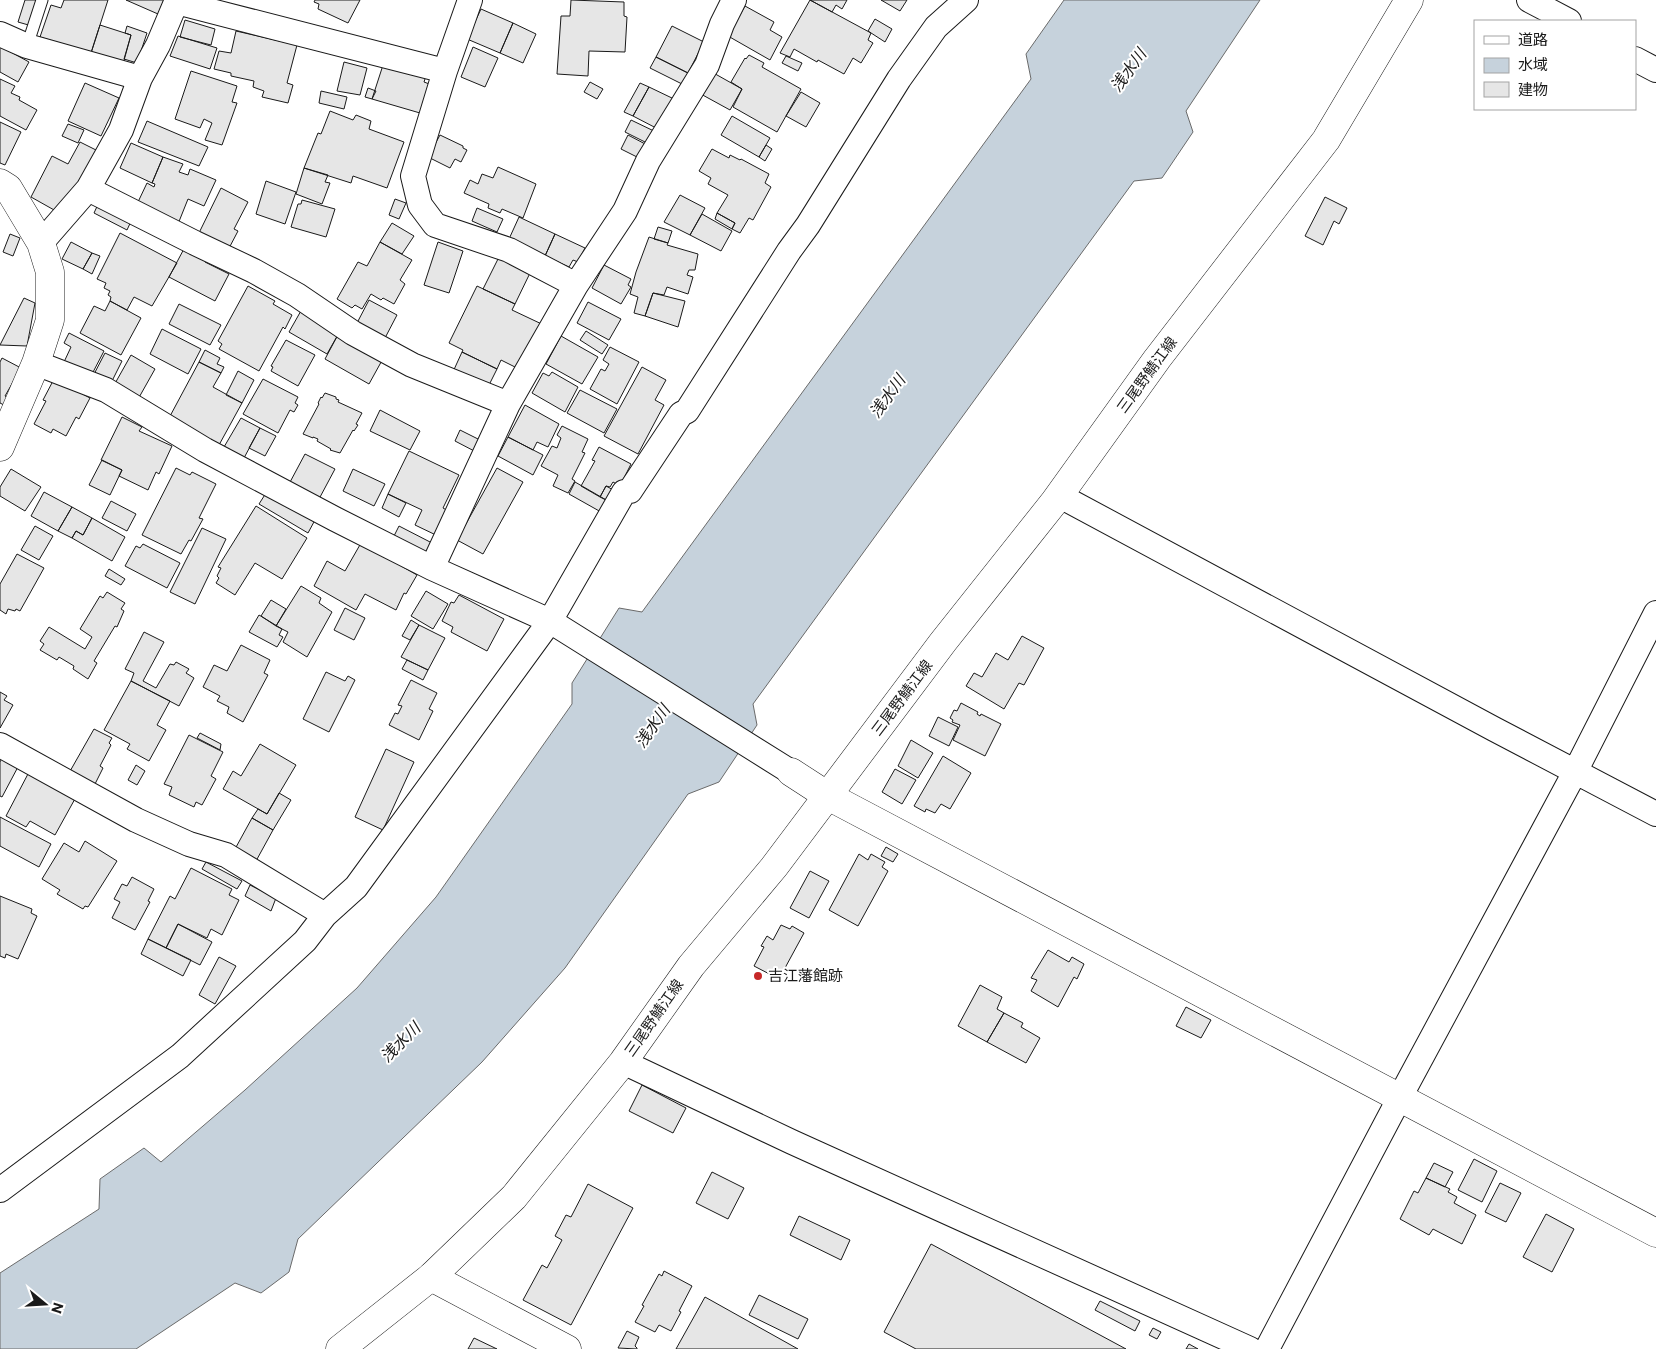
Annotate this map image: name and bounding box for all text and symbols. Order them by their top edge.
legend [1474,20,1636,110]
text: 道路 [1518,30,1548,48]
water label: 浅水川 [1106,43,1151,95]
text: 水域 [1518,55,1548,73]
text: 建物 [1518,80,1548,98]
street label: 三尾野鯖江線 [1112,333,1180,416]
water label: 浅水川 [865,369,910,421]
street label: 三尾野鯖江線 [867,656,935,739]
water label: 浅水川 [630,699,674,751]
place label: 吉江藩館跡 [768,966,843,984]
marker: 吉江藩館跡 [752,970,764,982]
street label: 三尾野鯖江線 [620,975,686,1059]
water label: 浅水川 [376,1017,425,1065]
north arrow [20,1279,70,1329]
text: N [48,1301,68,1316]

